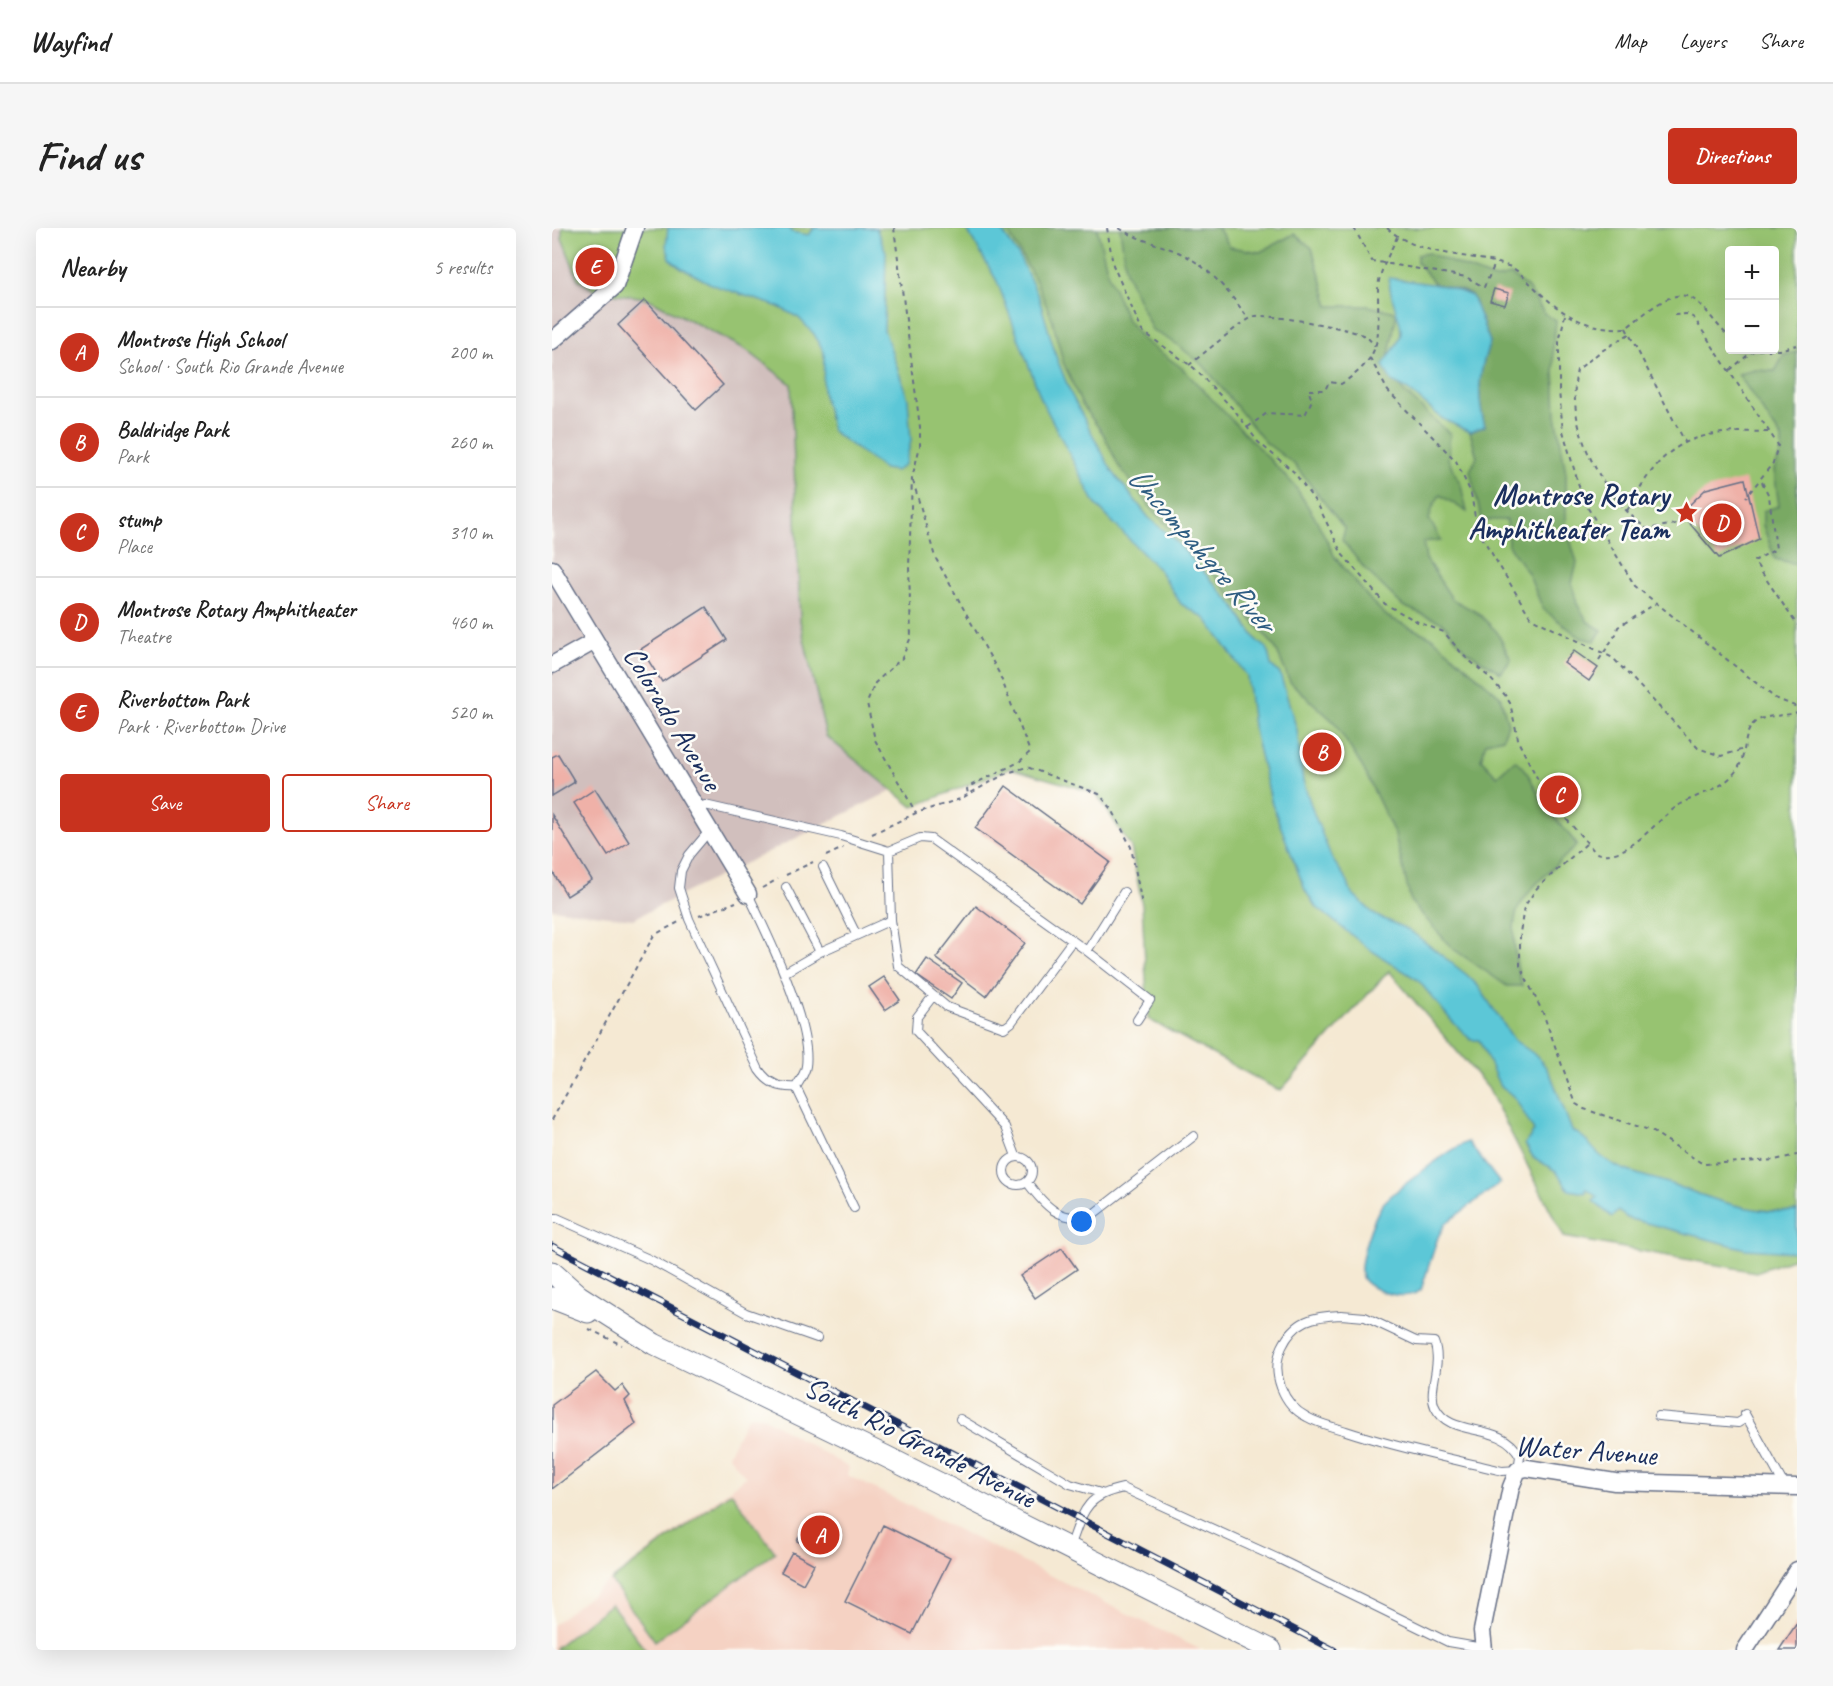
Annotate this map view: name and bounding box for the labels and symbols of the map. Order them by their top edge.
pin: E [576,244,615,290]
water label: Uncompahgre River [1119,458,1289,644]
place label: Montrose Rotary Amphitheater Team [1468,476,1672,548]
place icon: Montrose Rotary Amphitheater Team [1674,499,1700,525]
pin: D [1702,500,1742,546]
street label: Colorado Avenue [615,639,732,799]
pin: B [1302,730,1342,774]
pin: C [1540,772,1578,818]
your location [1067,1207,1096,1236]
street label: South Rio Grande Avenue [798,1367,1044,1518]
street label: Water Avenue [1514,1426,1660,1474]
pin: A [800,1512,840,1558]

